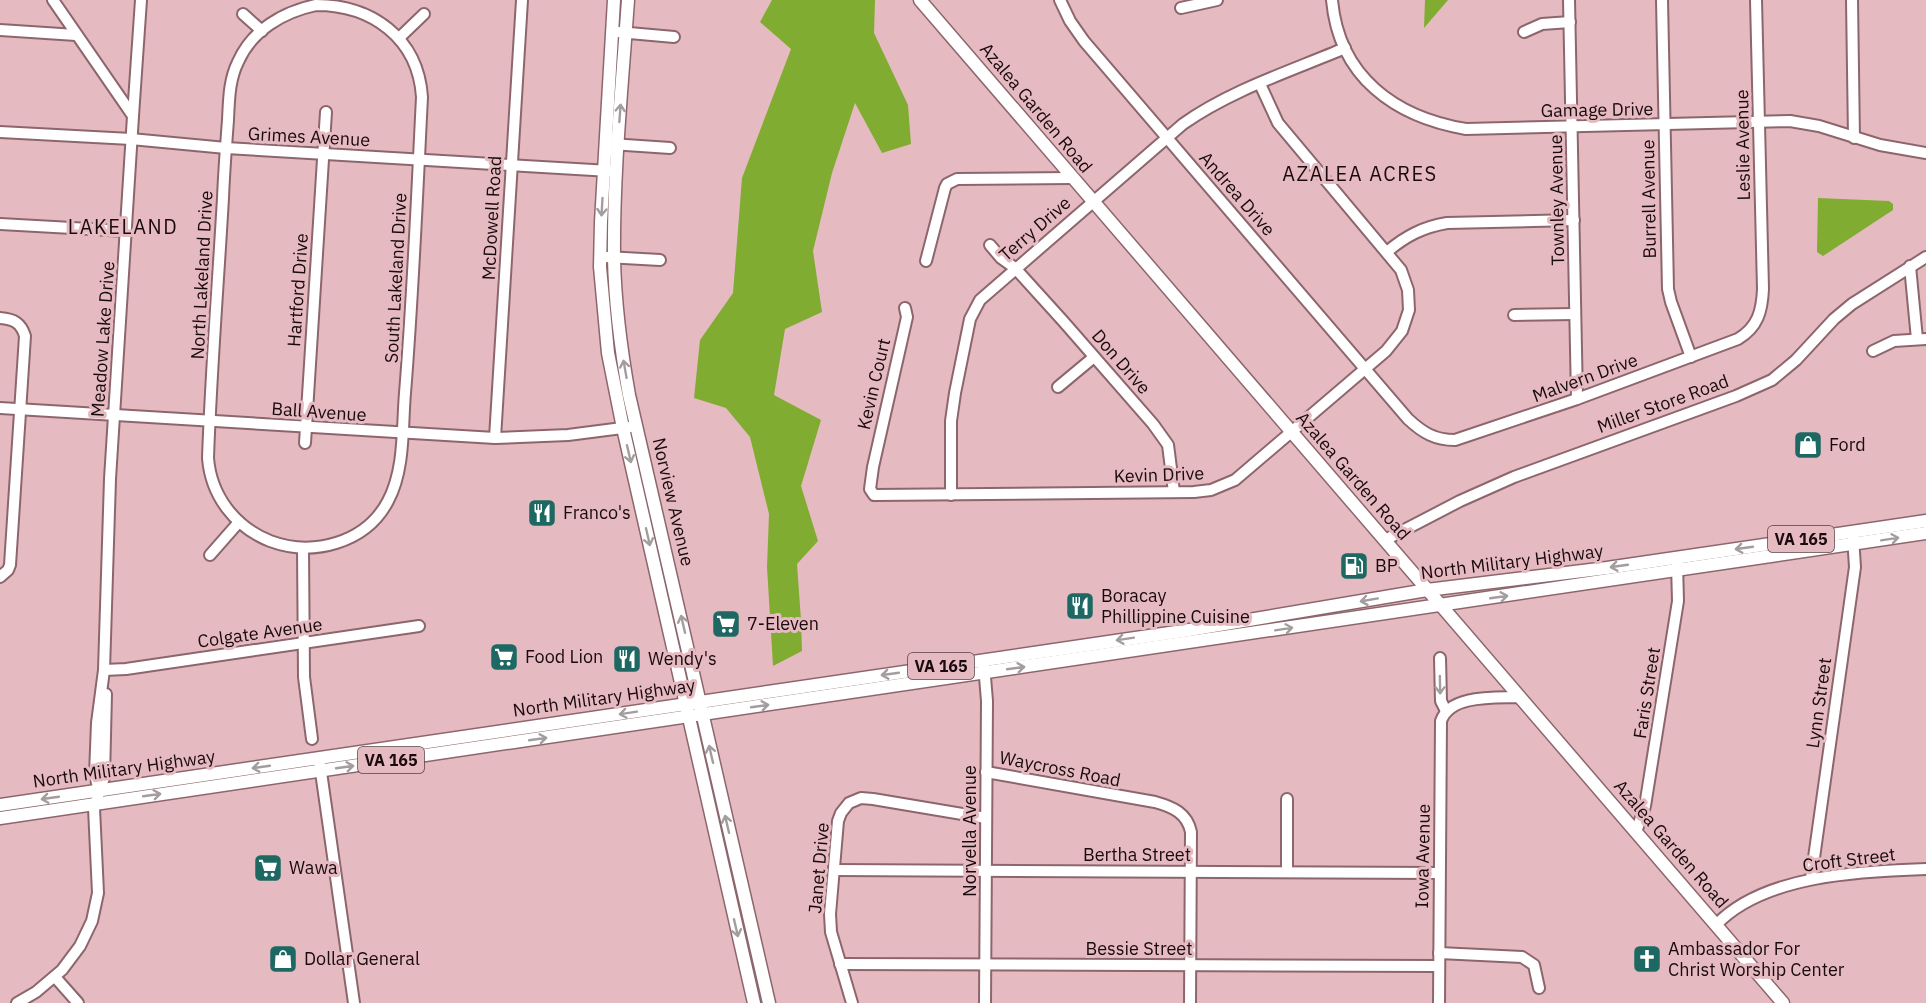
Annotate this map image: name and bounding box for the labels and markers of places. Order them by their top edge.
shop icon: Ford [1792,429,1824,461]
place label: Ford [1829,433,1866,456]
restaurant icon: Franco's [526,497,558,529]
place label: Franco's [563,501,631,524]
fuel station icon: BP [1338,550,1370,582]
place label: BP [1375,554,1398,577]
place label: Boracay Phillippine Cuisine [1101,584,1250,628]
restaurant icon: Boracay Phillippine Cuisine [1064,590,1096,622]
supermarket icon: 7-Eleven [710,608,742,640]
place label: 7-Eleven [747,612,819,635]
supermarket icon: Food Lion [488,641,520,673]
restaurant icon: Wendy's [611,643,643,675]
place label: Food Lion [525,645,603,668]
place label: Wendy's [648,647,717,670]
supermarket icon: Wawa [252,852,284,884]
place label: Wawa [289,856,338,879]
place label: Ambassador For Christ Worship Center [1668,937,1845,981]
shop icon: Dollar General [267,943,299,975]
church icon: Ambassador For Christ Worship Center [1631,943,1663,975]
place label: Dollar General [304,947,420,970]

